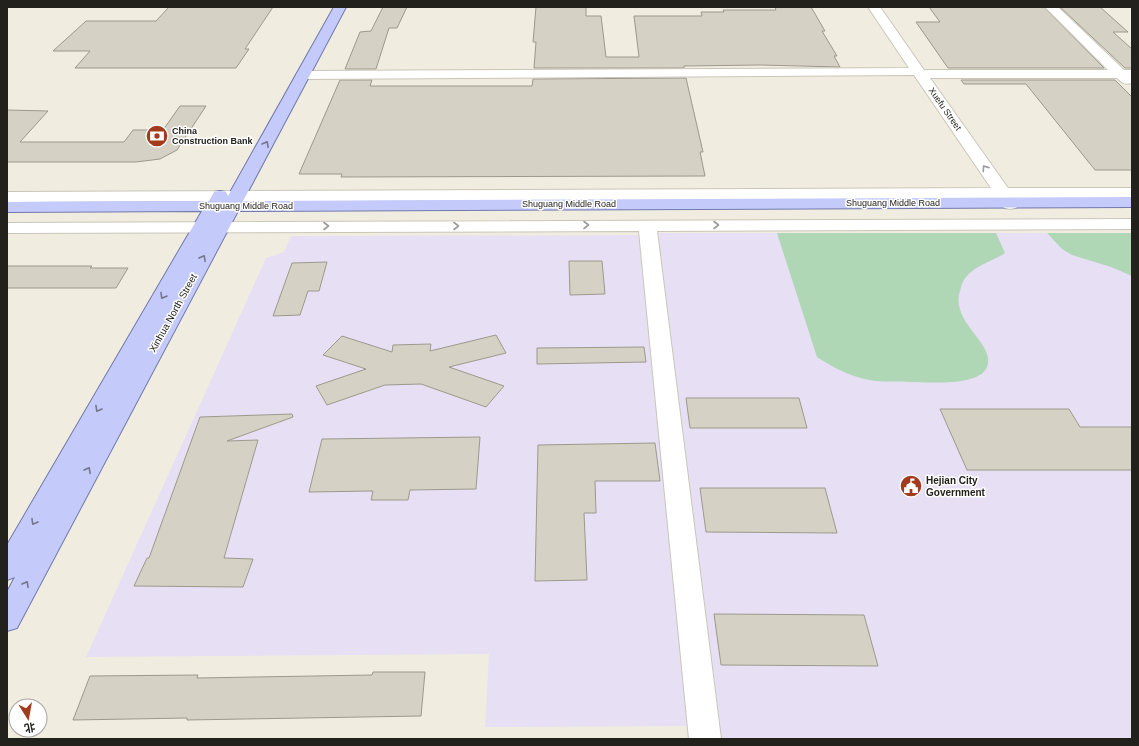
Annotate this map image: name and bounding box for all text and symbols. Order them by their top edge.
street label: Xuefu Street [927,86,964,133]
bank icon: China Construction Bank [144,123,170,149]
place label: China Construction Bank [172,126,253,146]
one-way arrow [261,140,268,148]
one-way arrow [983,165,990,172]
street label: Shuguang Middle Road [846,198,940,208]
street label: Shuguang Middle Road [522,199,616,209]
street label: Shuguang Middle Road [199,201,293,211]
one-way arrow [583,221,589,229]
one-way arrow [713,221,719,229]
one-way arrow [323,222,329,230]
one-way arrow [453,222,459,230]
one-way arrow [199,255,206,262]
street label: Xinhua North Street [147,272,199,354]
one-way arrow [160,292,167,299]
one-way arrow [96,405,103,412]
one-way arrow [83,467,90,474]
public building icon: Hejian City Government [898,473,924,499]
place label: Hejian City Government [926,475,986,498]
one-way arrow [31,518,39,525]
one-way arrow [21,581,28,589]
north arrow [8,698,48,738]
text: 北 [23,721,36,735]

